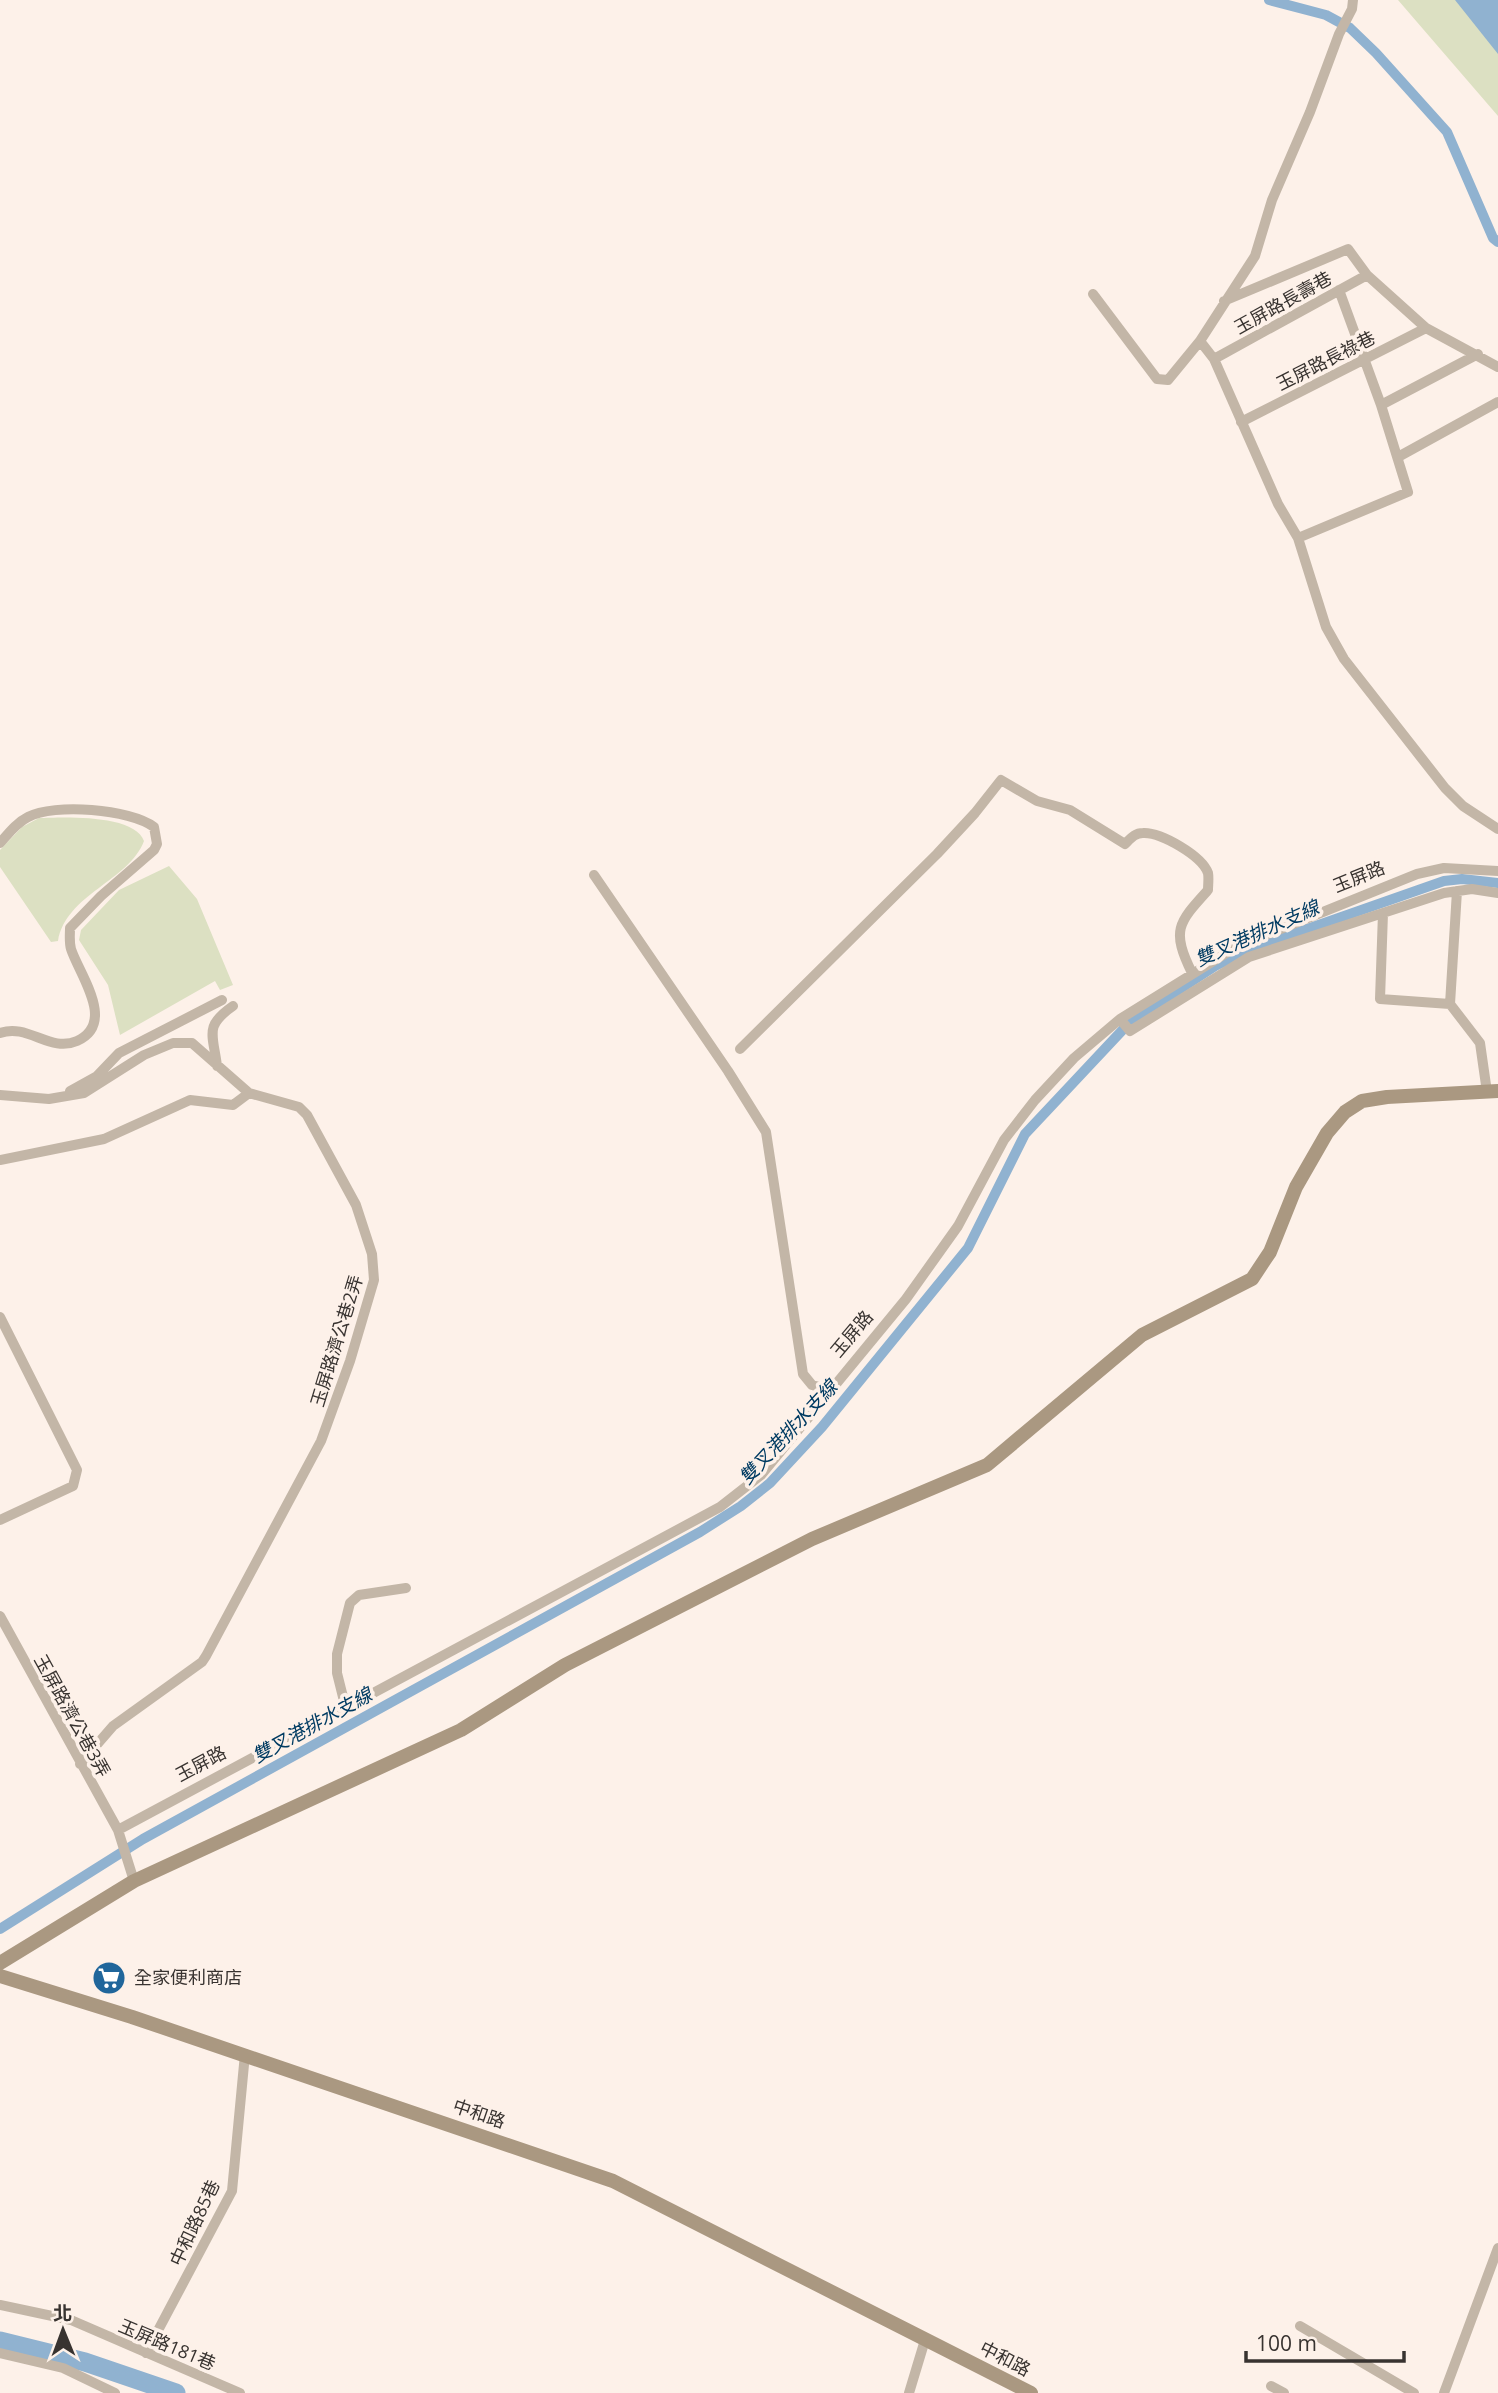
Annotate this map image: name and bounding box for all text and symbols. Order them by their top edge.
street label: 玉屏路長壽巷 [1229,265,1336,339]
street label: 玉屏路長祿巷 [1272,325,1379,395]
street label: 玉屏路 [1329,855,1388,897]
water label: 雙叉港排水支線 [1191,893,1325,972]
street label: 玉屏路濟公巷2弄 [305,1272,367,1409]
street label: 玉屏路 [825,1305,878,1362]
water label: 雙叉港排水支線 [733,1373,844,1490]
street label: 玉屏路濟公巷3弄 [29,1650,116,1781]
water label: 雙叉港排水支線 [248,1680,378,1769]
street label: 玉屏路 [171,1740,230,1786]
supermarket icon: 全家便利商店 [90,1959,128,1997]
place label: 全家便利商店 [134,1965,242,1989]
street label: 中和路 [450,2093,509,2133]
street label: 中和路85巷 [164,2176,225,2270]
north arrow [28,2295,98,2365]
text: 北 [53,2300,72,2326]
street label: 玉屏路181巷 [115,2313,219,2375]
scale bar [1246,2320,1404,2364]
text: 100 m [1256,2329,1317,2357]
street label: 中和路 [976,2335,1035,2381]

